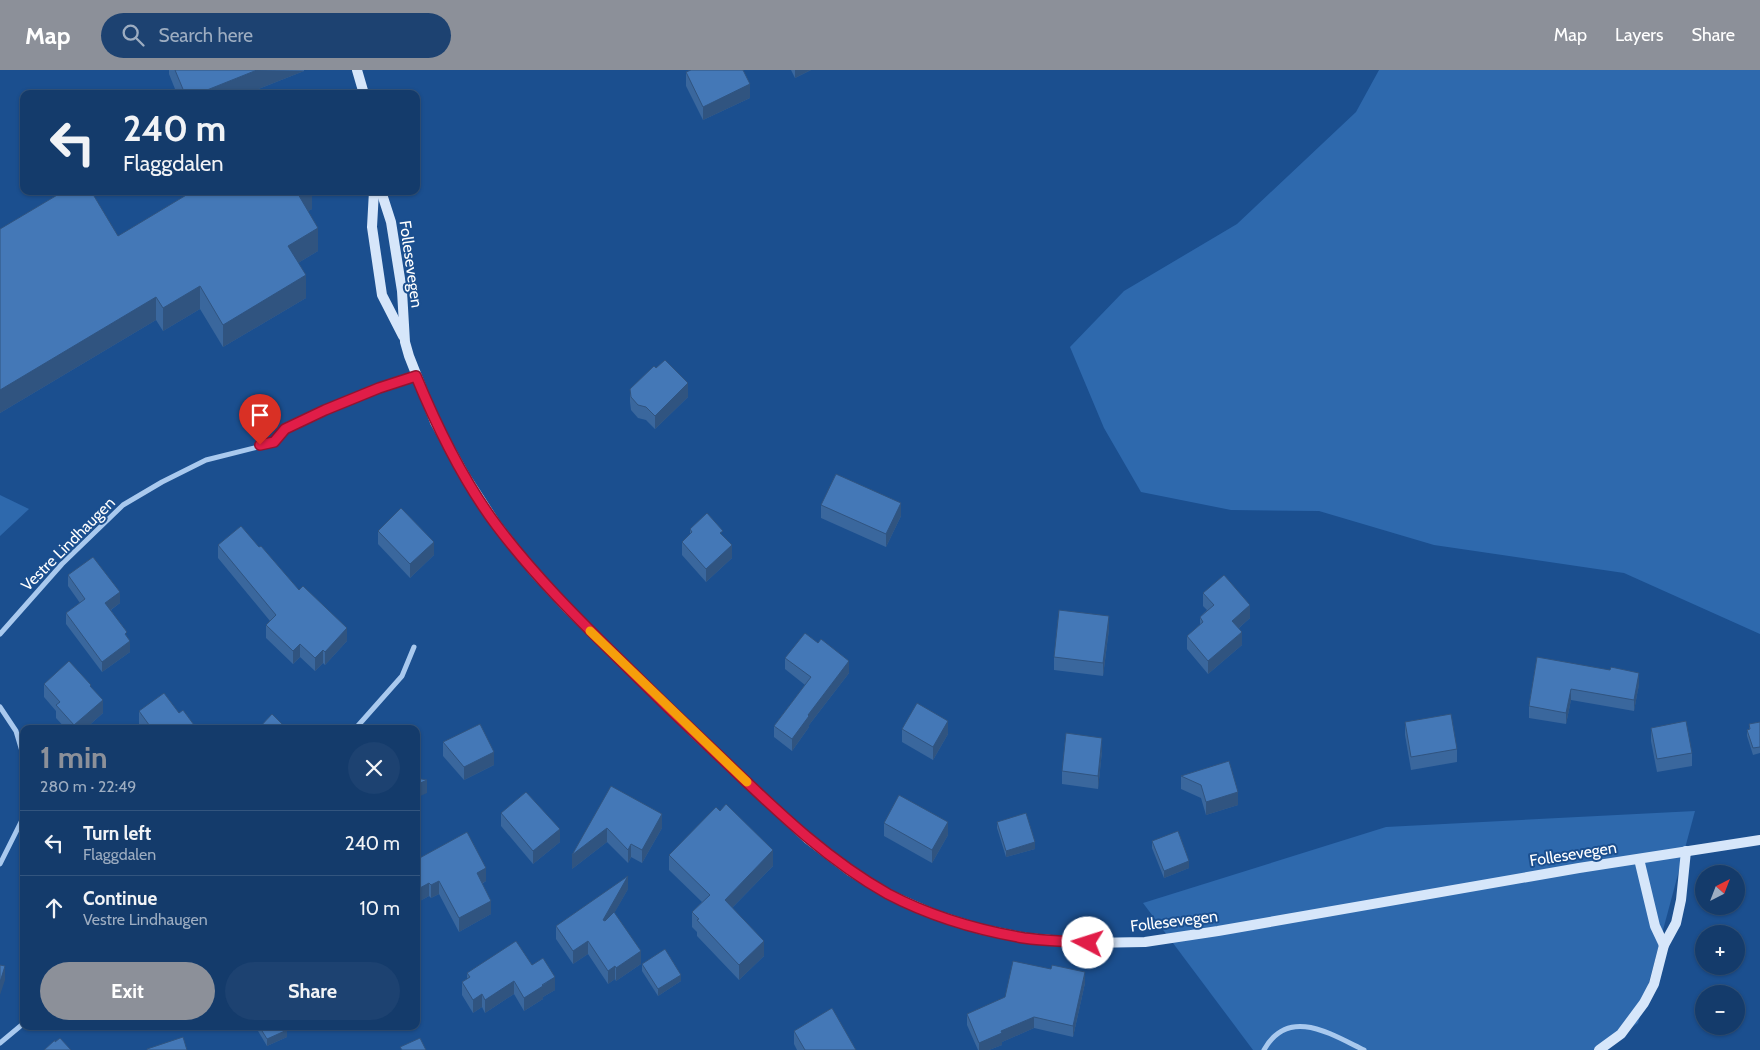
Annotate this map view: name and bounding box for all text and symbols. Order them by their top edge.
search box [101,13,451,58]
text: Map [25,21,71,50]
icon: search [119,21,147,49]
text: Search here [159,24,253,47]
text: Map [1554,24,1587,46]
text: Layers [1615,24,1664,46]
text: Share [1692,24,1735,46]
text: 240 m [123,107,226,150]
icon: left [40,110,105,175]
text: Flaggdalen [123,150,224,177]
street label: Follesevegen [395,219,427,309]
pin [239,394,281,445]
icon: arrive [246,401,274,429]
street label: Vestre Lindhaugen [17,493,119,595]
text: 1 min [40,739,108,776]
button: close [348,742,400,794]
text: 280 m · 22:49 [40,777,136,796]
text: Turn left [83,822,151,845]
icon: left [40,829,68,857]
text: 240 m [345,832,400,855]
street label: Follesevegen [1528,838,1618,870]
text: Flaggdalen [83,845,156,864]
north arrow [1695,865,1745,915]
map controls [1695,865,1745,1035]
text: Continue [83,887,157,910]
icon: ahead [40,894,68,922]
text: 10 m [360,897,400,920]
street label: Follesevegen [1129,906,1219,936]
text: Vestre Lindhaugen [83,910,208,929]
position arrow [1061,916,1113,968]
button: + [1695,925,1745,975]
button: Exit [40,962,215,1020]
button: Share [225,962,400,1020]
button: − [1695,985,1745,1035]

